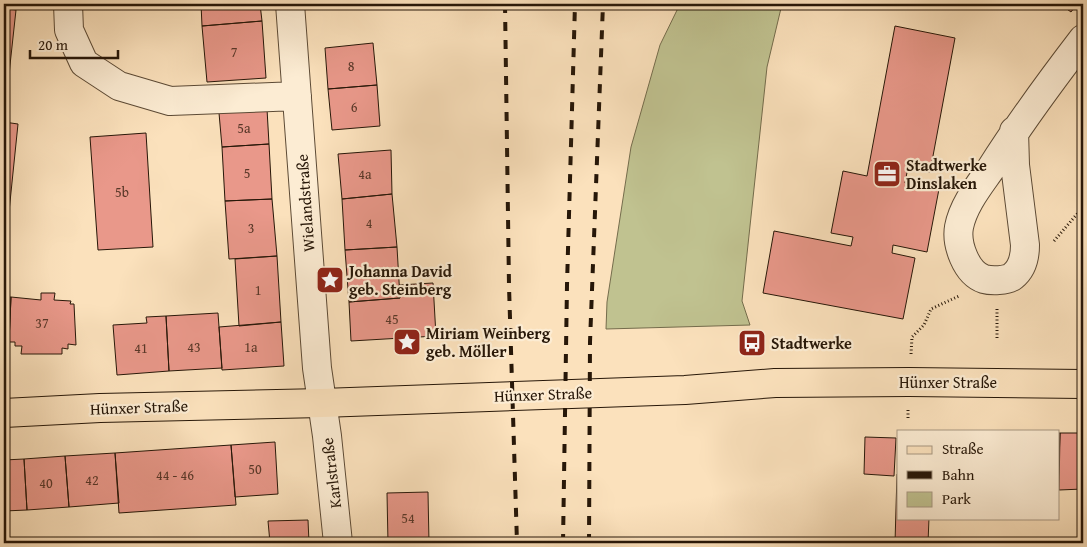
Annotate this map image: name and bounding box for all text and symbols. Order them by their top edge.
scale bar [30,28,118,60]
text: 20 m [38,34,69,55]
house number: 7 [231,42,238,62]
house number: 8 [348,56,355,76]
house number: 6 [351,97,358,117]
house number: 5a [237,118,251,138]
street label: Wielandstraße [290,153,320,253]
place label: Stadtwerke Dinslaken [906,153,987,195]
office icon: Stadtwerke Dinslaken [872,159,902,189]
house number: 5 [244,163,250,183]
house number: 4a [358,164,372,184]
house number: 5b [115,182,129,202]
house number: 4 [366,213,373,233]
house number: 3 [248,218,254,238]
place label: Johanna David geb. Steinberg [346,259,453,301]
place icon: Johanna David geb. Steinberg [315,265,345,295]
house number: 1 [255,280,261,300]
house number: 45 [385,309,399,329]
house number: 37 [35,313,49,333]
place label: Miriam Weinberg geb. Möller [426,321,551,363]
place icon: Miriam Weinberg geb. Möller [392,327,422,357]
bus stop icon: Stadtwerke [737,328,767,358]
place label: Stadtwerke [771,331,852,355]
house number: 43 [187,337,201,357]
house number: 1a [244,337,258,357]
house number: 41 [134,338,148,358]
street label: Hünxer Straße [899,370,997,394]
street label: Hünxer Straße [494,380,592,408]
street label: Hünxer Straße [90,393,188,421]
legend [897,430,1060,520]
street label: Karlstraße [315,436,347,510]
text: Straße [942,438,984,459]
house number: 50 [248,459,262,479]
text: Bahn [942,464,975,485]
house number: 44 - 46 [156,465,194,485]
house number: 42 [85,470,99,490]
house number: 40 [39,473,53,493]
text: Park [942,488,971,509]
house number: 54 [401,508,415,528]

